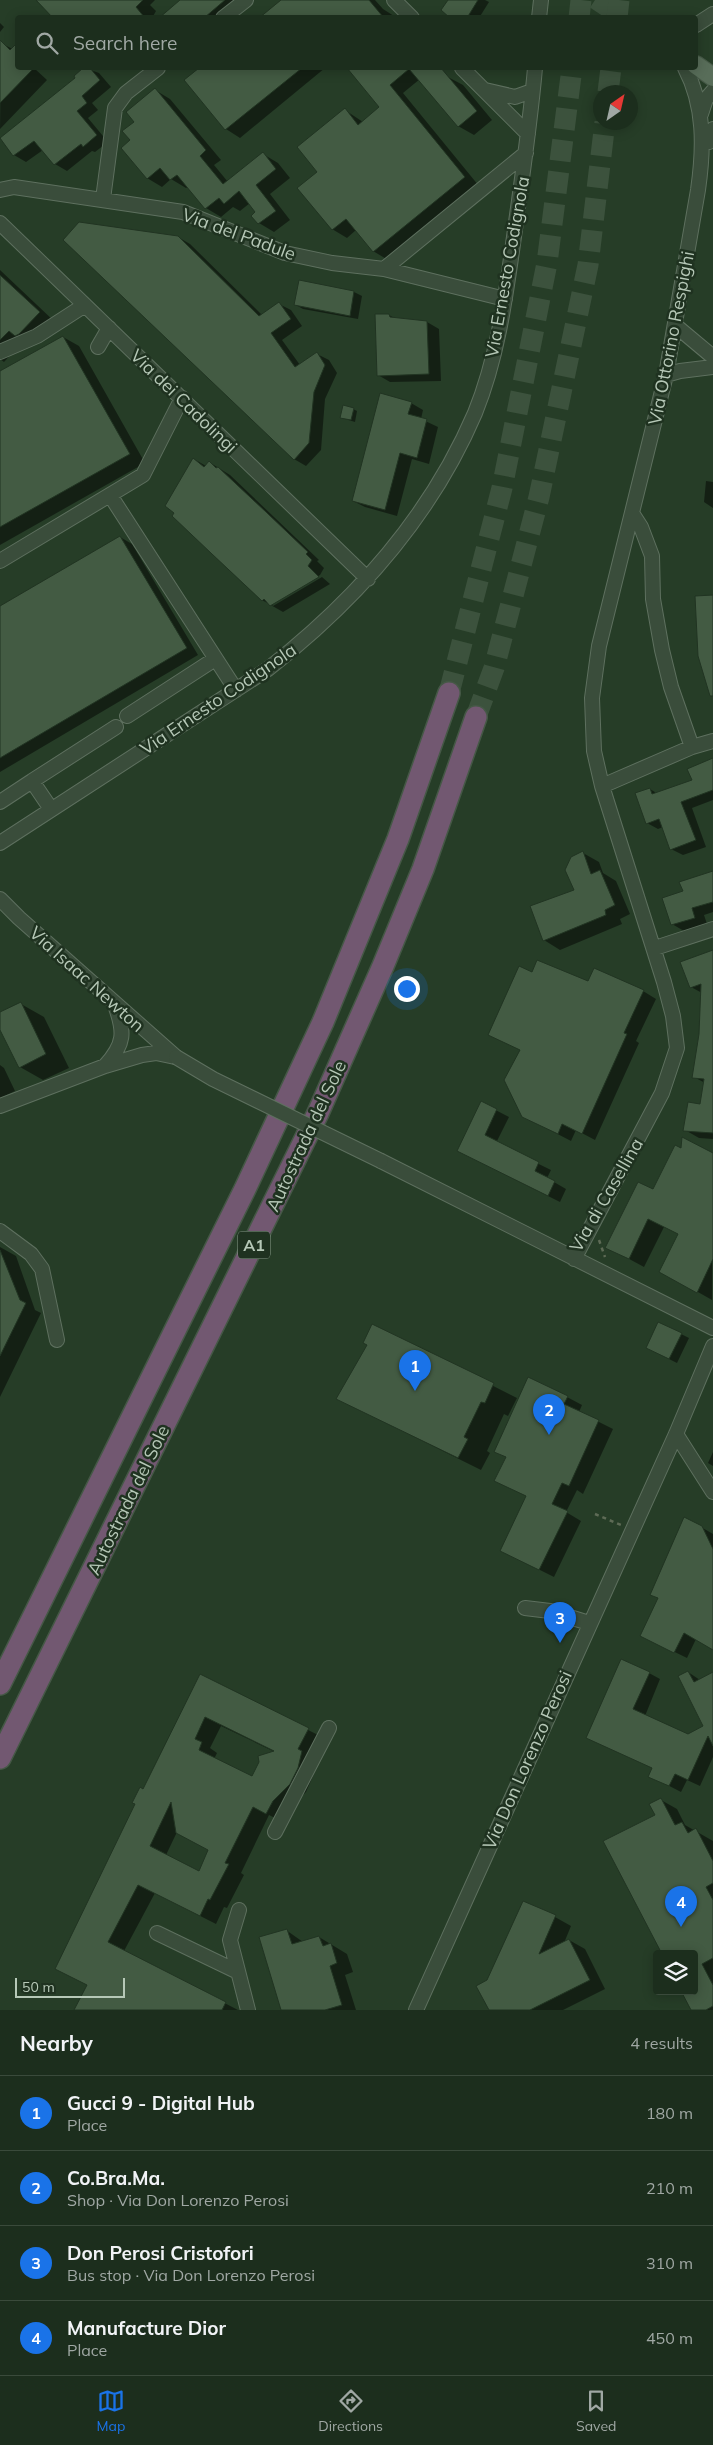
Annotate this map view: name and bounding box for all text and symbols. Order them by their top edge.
search box [15,15,698,70]
icon: search [33,29,61,57]
text: Search here [73,31,177,55]
north arrow [593,85,638,130]
street label: Via Ernesto Codignola [480,175,534,359]
street label: Via del Padule [179,203,299,265]
street label: Via Ottorino Respighi [643,249,699,427]
street label: Via dei Cadolingi [126,344,242,458]
street label: Via Ernesto Codignola [135,638,301,760]
street label: Via Isaac Newton [25,921,149,1037]
your location [394,976,420,1002]
street label: Autostrada del Sole [261,1057,351,1215]
street label: Via di Casellina [564,1134,648,1256]
road number: A1 [238,1232,270,1258]
pin: 1 [399,1350,431,1391]
pin: 2 [533,1394,565,1435]
street label: Autostrada del Sole [82,1421,174,1579]
pin: 3 [544,1602,576,1643]
street label: Via Don Lorenzo Perosi [477,1667,577,1853]
pin: 4 [665,1886,697,1927]
map controls [653,1950,698,1995]
button: layers [653,1950,698,1995]
scale bar [15,1975,125,1998]
text: 50 m [22,1978,55,1996]
text: Nearby [20,2030,93,2056]
text: 4 results [630,2033,693,2053]
text: Gucci 9 - Digital Hub [67,2091,255,2115]
text: 1 [31,2103,41,2123]
text: 180 m [646,2103,693,2123]
text: Place [67,2115,107,2135]
text: Co.Bra.Ma. [67,2166,165,2190]
text: 2 [31,2178,41,2198]
text: 210 m [646,2178,693,2198]
text: Shop · Via Don Lorenzo Perosi [67,2190,289,2210]
text: Don Perosi Cristofori [67,2241,254,2265]
text: 3 [31,2253,41,2273]
text: 310 m [646,2253,693,2273]
text: Bus stop · Via Don Lorenzo Perosi [67,2265,315,2285]
text: Manufacture Dior [67,2316,226,2340]
text: 4 [31,2328,41,2348]
text: 450 m [646,2328,693,2348]
text: Place [67,2340,107,2360]
tab: Map [97,2387,125,2435]
tab: Directions [318,2387,383,2435]
tab: Saved [576,2387,616,2435]

